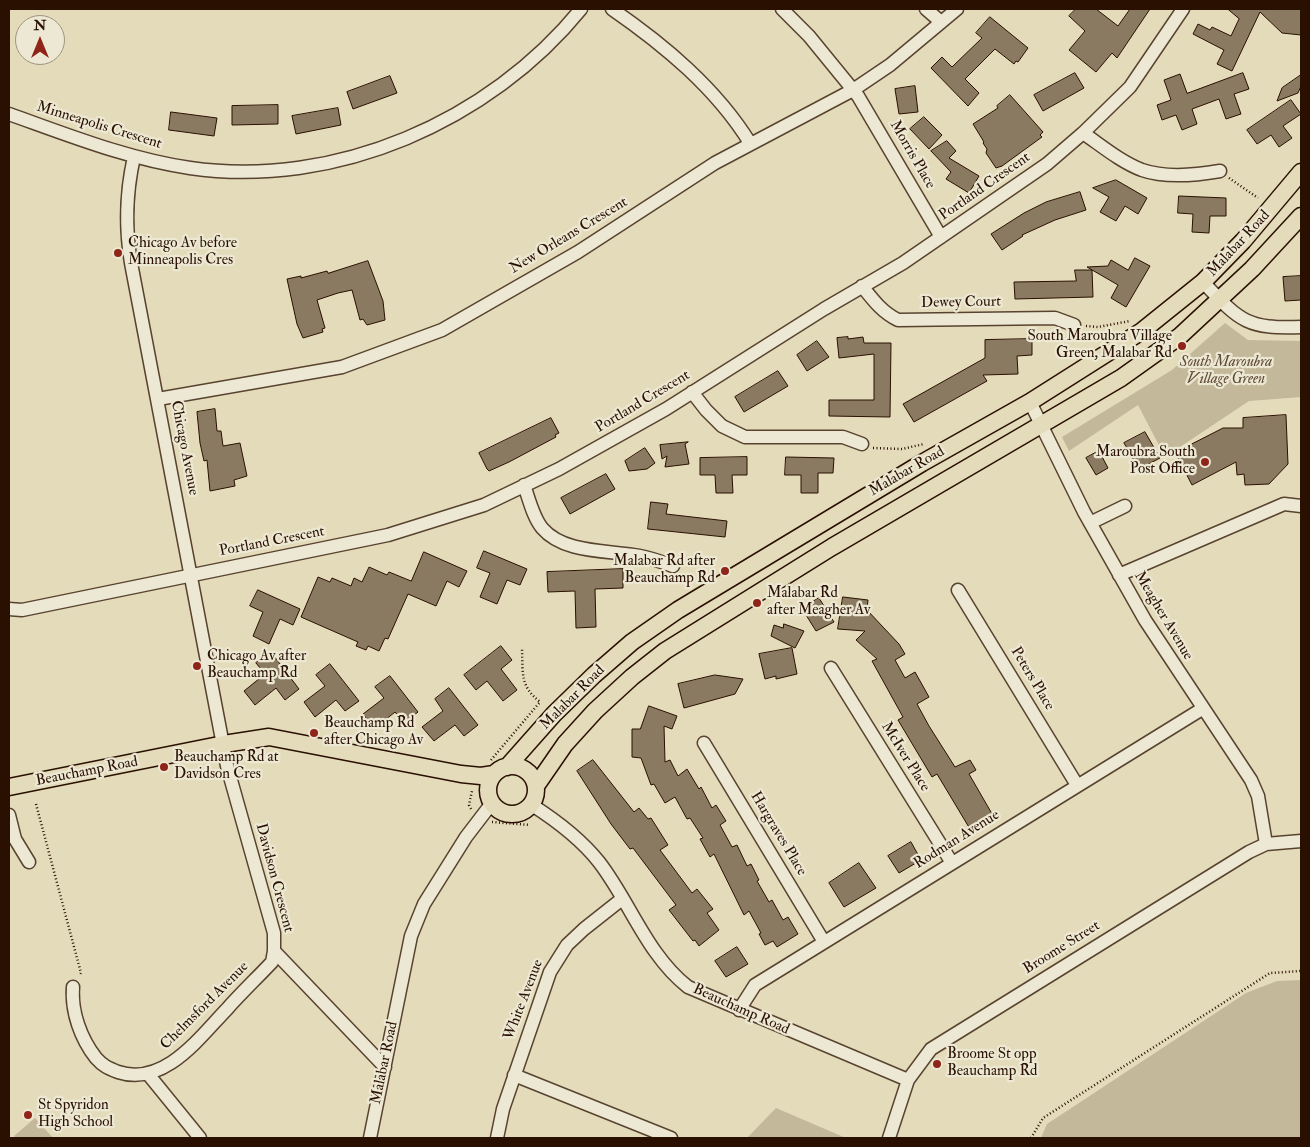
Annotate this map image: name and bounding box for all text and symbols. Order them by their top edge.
north arrow [15,15,65,65]
text: N [34,17,46,34]
street label: Minneapolis Crescent [34,98,164,154]
street label: Morris Place [885,118,939,192]
street label: Portland Crescent [936,149,1034,225]
street label: New Orleans Crescent [507,194,631,278]
street label: Malabar Road [1204,207,1274,281]
place label: Chicago Av before Minneapolis Cres [128,235,237,270]
marker: Chicago Av before Minneapolis Cres [112,247,124,259]
street label: Dewey Court [921,293,1001,313]
place label: South Maroubra Village Green, Malabar Rd [1028,328,1172,363]
marker: South Maroubra Village Green, Malabar Rd [1176,340,1188,352]
park label: South Maroubra Village Green [1180,354,1272,389]
street label: Portland Crescent [593,367,693,437]
street label: Chicago Avenue [166,399,202,497]
street label: Malabar Road [866,443,948,501]
place label: Maroubra South Post Office [1096,444,1195,479]
marker: Maroubra South Post Office [1199,456,1211,468]
street label: Portland Crescent [218,523,326,561]
place label: Malabar Rd after Beauchamp Rd [613,553,715,588]
marker: Malabar Rd after Beauchamp Rd [719,565,731,577]
street label: Meagher Avenue [1129,568,1197,664]
place label: Malabar Rd after Meagher Av [767,585,870,620]
marker: Malabar Rd after Meagher Av [751,597,763,609]
street label: Peters Place [1006,644,1058,714]
place label: Chicago Av after Beauchamp Rd [207,648,306,683]
marker: Chicago Av after Beauchamp Rd [191,660,203,672]
street label: Malabar Road [537,662,609,734]
place label: Beauchamp Rd after Chicago Av [324,715,423,750]
street label: McIver Place [877,719,933,795]
marker: Beauchamp Rd after Chicago Av [308,727,320,739]
place label: Beauchamp Rd at Davidson Cres [174,749,279,784]
street label: Beauchamp Road [34,753,140,791]
marker: Beauchamp Rd at Davidson Cres [158,761,170,773]
street label: Hargraves Place [746,789,810,879]
street label: Rodman Avenue [911,807,1003,873]
street label: Davidson Crescent [251,822,297,934]
street label: Broome Street [1020,917,1104,979]
street label: White Avenue [500,957,548,1043]
street label: Chelmsford Avenue [157,958,253,1054]
street label: Beauchamp Road [690,981,792,1039]
street label: Malabar Road [367,1020,403,1106]
place label: Broome St opp Beauchamp Rd [947,1046,1037,1081]
marker: Broome St opp Beauchamp Rd [931,1058,943,1070]
place label: St Spyridon High School [38,1097,113,1132]
marker: St Spyridon High School [22,1109,34,1121]

